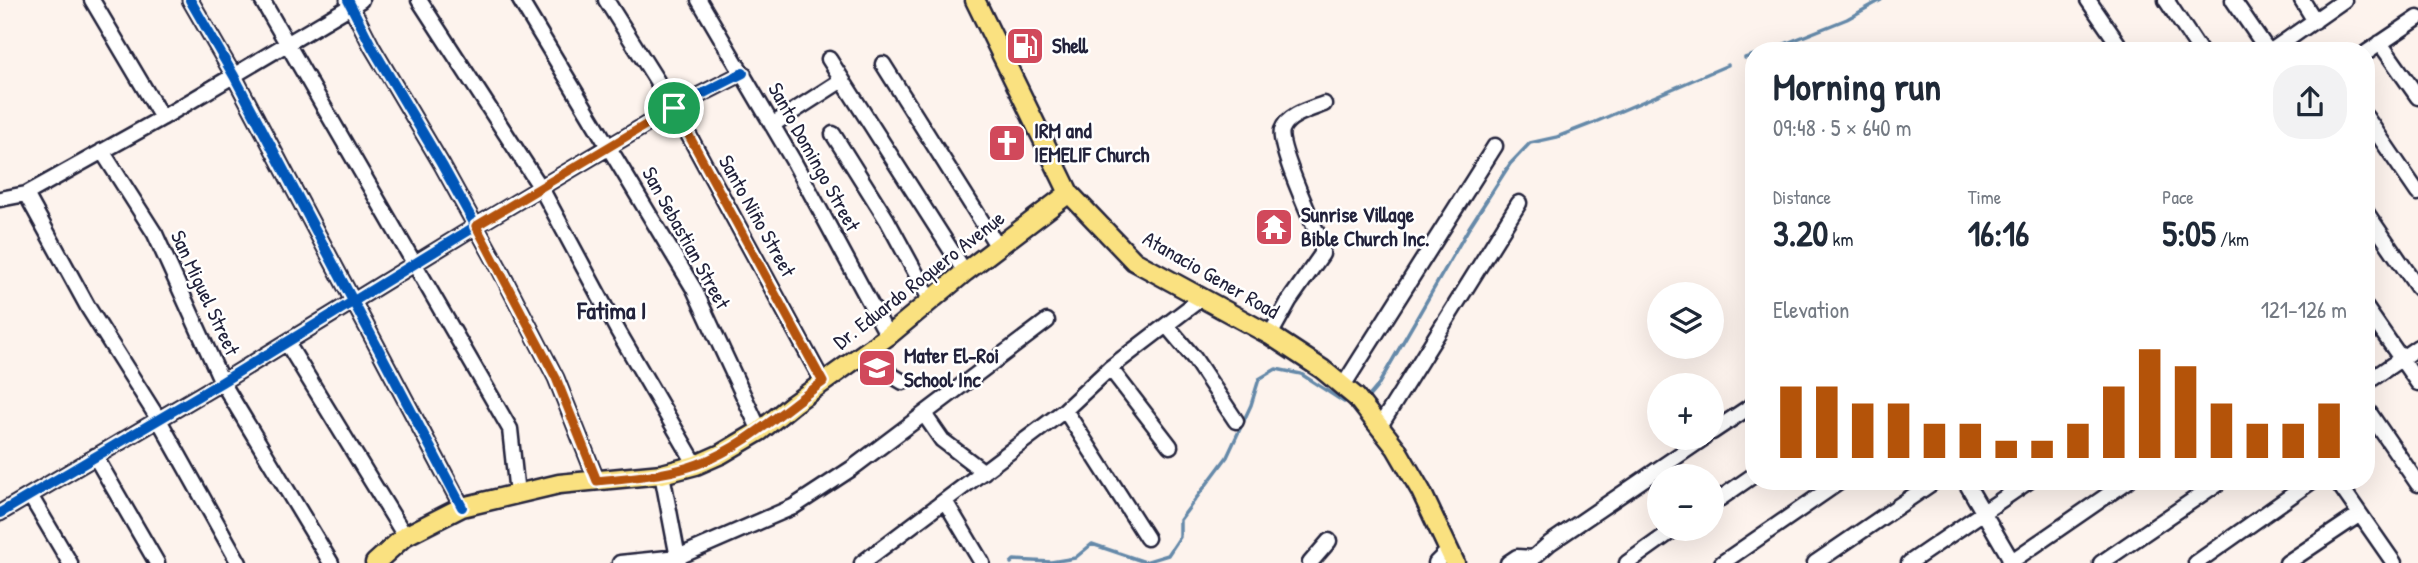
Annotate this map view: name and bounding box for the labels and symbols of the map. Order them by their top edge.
fuel station icon: Shell [1004,25,1046,67]
place label: Shell [1052,31,1089,60]
street label: Santo Domingo Street [761,77,868,237]
pin [644,78,704,138]
place label: IRM and IEMELIF Church [1034,116,1149,169]
church icon: IRM and IEMELIF Church [986,122,1028,164]
street label: Santo Niño Street [712,149,803,283]
street label: San Sebastian Street [635,161,738,315]
place label: Sunrise Village Bible Church Inc. [1301,200,1429,253]
street label: Dr. Eduardo Roquero Avenue [827,203,1010,356]
temple icon: Sunrise Village Bible Church Inc. [1253,206,1295,248]
street label: Atanacio Gener Road [1138,224,1285,325]
street label: San Miguel Street [164,226,247,361]
district label: Fatima I [577,294,646,326]
place label: Mater El-Roi School Inc [904,341,999,394]
school or university icon: Mater El-Roi School Inc [856,347,898,389]

